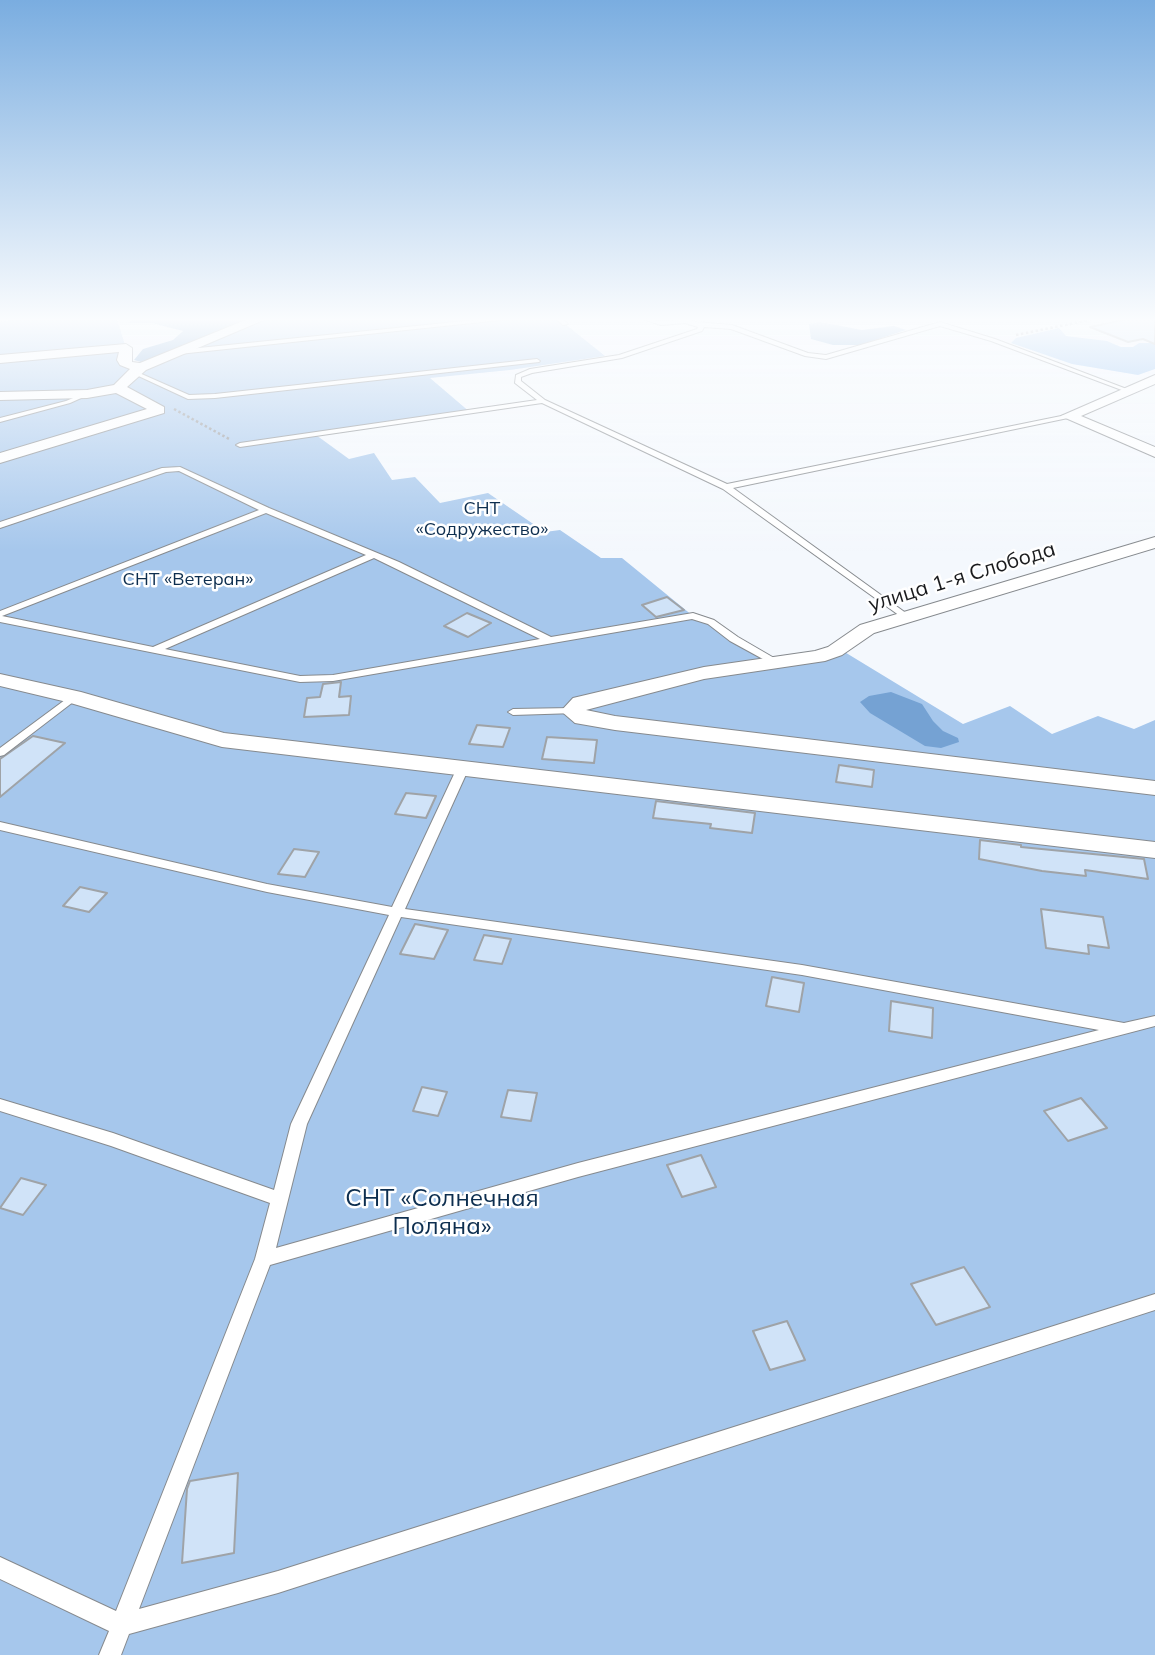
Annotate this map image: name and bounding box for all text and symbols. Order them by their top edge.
park label: СНТ «Содружество» [416,498,548,540]
street label: улица 1-я Слобода [865,537,1059,617]
park label: СНТ «Ветеран» [123,569,253,591]
park label: СНТ «Солнечная Поляна» [345,1185,539,1241]

